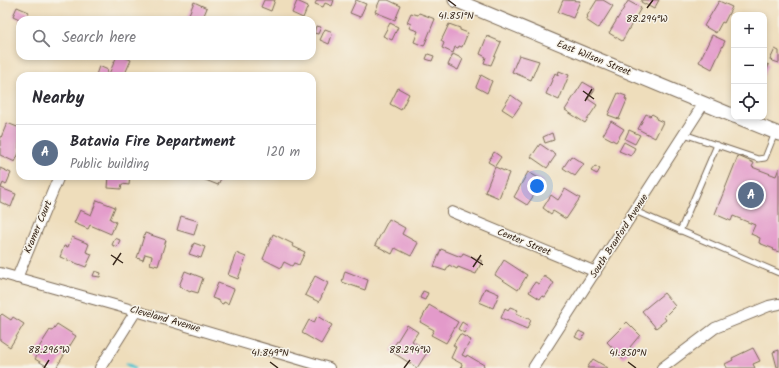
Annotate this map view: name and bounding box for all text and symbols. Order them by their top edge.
text: 41.851°N [438,8,474,24]
text: 88.294°W [626,11,668,27]
map controls [731,12,767,120]
button: + [731,12,767,48]
search box [16,16,316,60]
text: Search here [62,26,136,50]
icon: search [30,27,52,49]
street label: East Wilson Street [554,36,634,80]
button: − [731,48,767,84]
button: locate [731,84,767,120]
text: Nearby [32,85,84,112]
text: Batavia Fire Department [70,130,236,154]
text: A [41,142,49,163]
text: 120 m [266,142,300,163]
text: Public building [70,154,149,175]
your location [527,176,547,196]
pin: A [738,180,764,210]
street label: South Branford Avenue [586,190,653,281]
street label: Kramer Court [20,198,56,256]
street label: Center Street [495,224,553,260]
street label: Cleveland Avenue [128,301,203,337]
text: 88.296°W [28,342,70,358]
text: 88.294°W [389,342,431,358]
text: 41.849°N [251,345,289,361]
text: 41.850°N [609,345,647,361]

